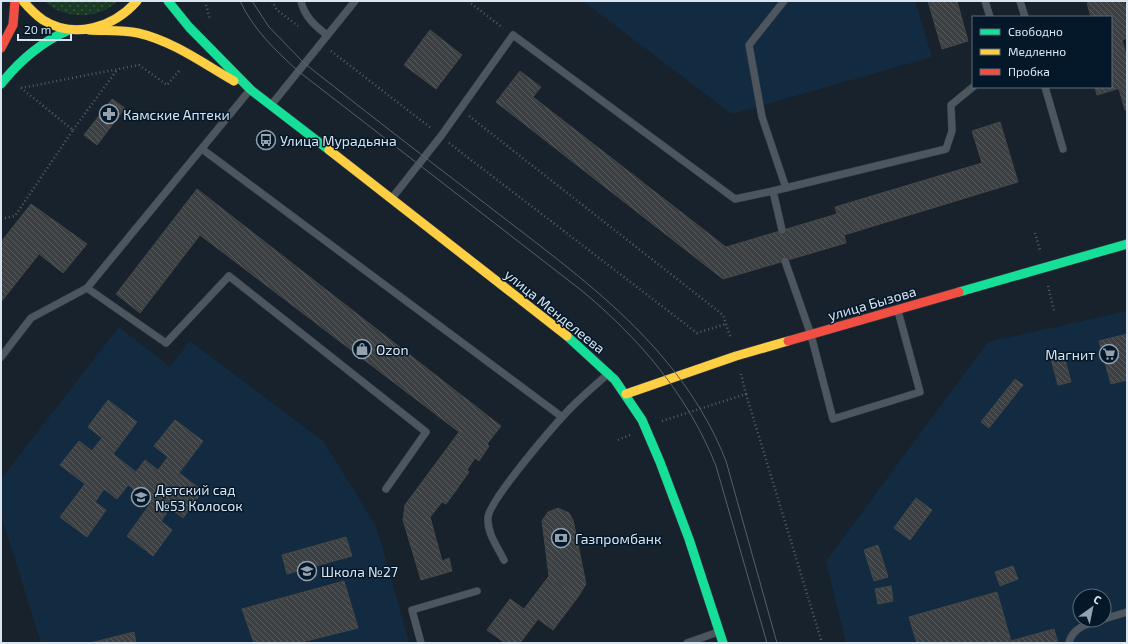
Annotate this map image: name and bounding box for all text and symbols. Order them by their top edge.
scale bar [18,16,71,42]
legend [972,16,1112,88]
text: 20 m [24,22,51,36]
text: Свободно [1008,24,1063,38]
text: Медленно [1008,44,1066,58]
text: Пробка [1008,64,1050,78]
pharmacy icon: Камские Аптеки [98,103,120,125]
place label: Камские Аптеки [123,106,230,123]
bus stop icon: Улица Мурадьяна [255,129,277,151]
place label: Улица Мурадьяна [280,132,397,149]
street label: улица Менделеева [501,265,609,357]
street label: улица Бызова [826,282,918,324]
shop icon: Ozon [351,338,373,360]
place label: Ozon [376,341,409,358]
supermarket icon: Магнит [1098,343,1120,365]
place label: Магнит [1045,346,1095,363]
place label: Детский сад №53 Колосок [155,481,243,514]
school or university icon: Детский сад №53 Колосок [130,486,152,508]
bank icon: Газпромбанк [550,527,572,549]
place label: Газпромбанк [575,530,662,547]
school or university icon: Школа №27 [296,560,318,582]
place label: Школа №27 [321,563,398,580]
north arrow [1072,588,1112,628]
text: С [1091,592,1104,607]

